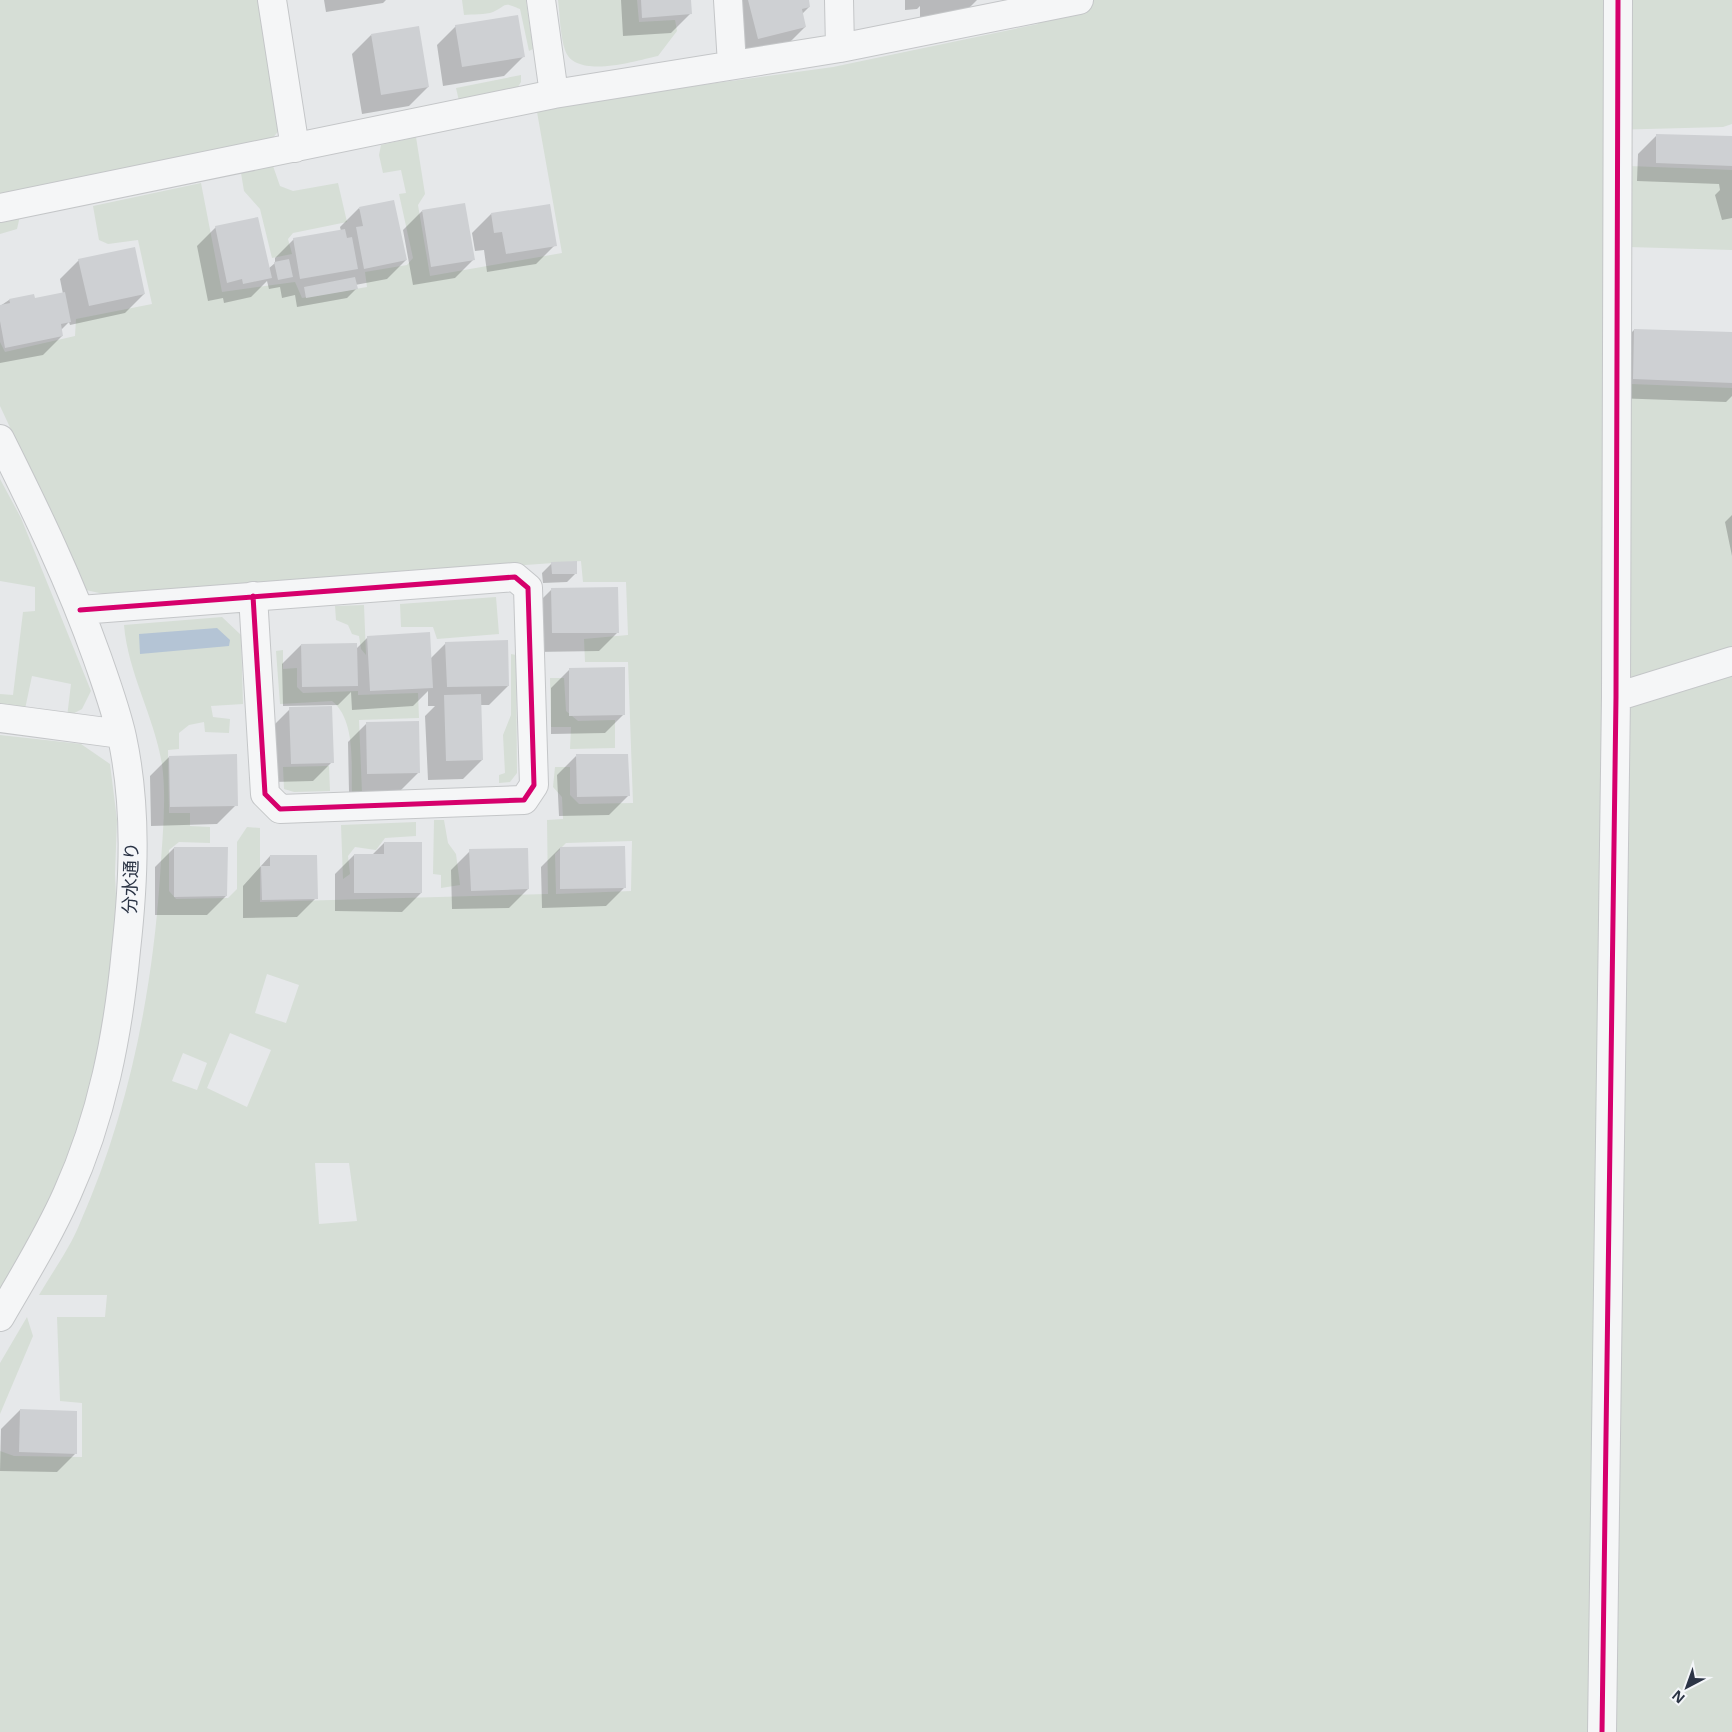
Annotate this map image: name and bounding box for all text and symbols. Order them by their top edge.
street label: 分水通り [117,842,143,914]
north arrow [1662,1662,1712,1712]
text: N [1668,1686,1689,1708]

